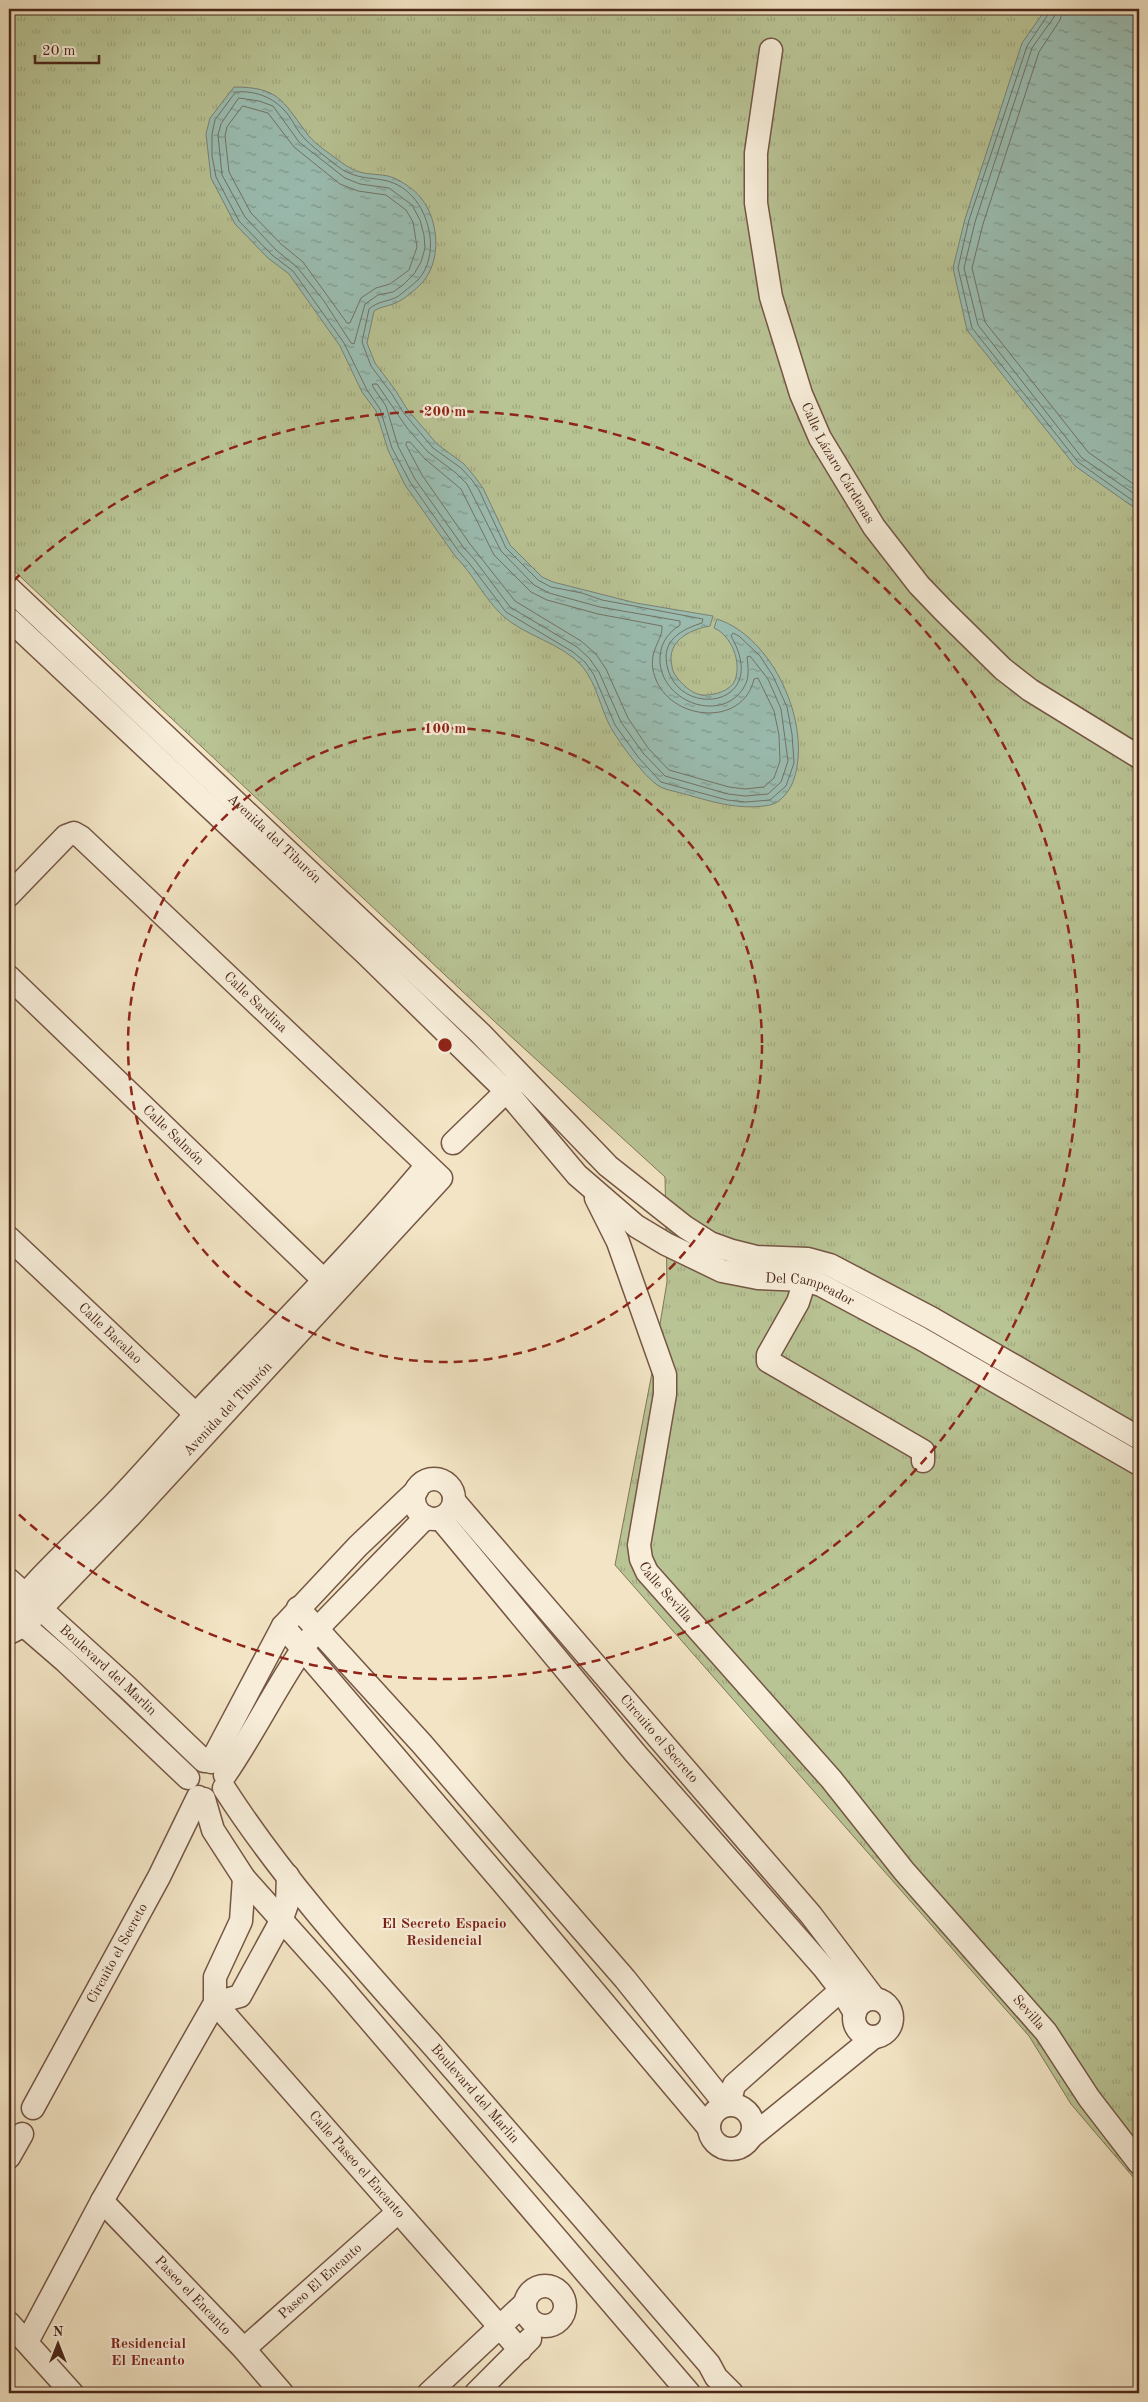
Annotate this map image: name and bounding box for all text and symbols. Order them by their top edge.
scale bar [35,32,99,64]
text: 20 m [42,44,76,59]
street label: Calle Lázaro Cárdenas [798,400,877,526]
text: 200 m [424,405,466,420]
text: 100 m [424,722,466,737]
street label: Avenida del Tiburón [225,791,324,886]
street label: Calle Sardina [221,969,290,1035]
centre of rings [436,1036,454,1054]
street label: Calle Salmón [140,1103,207,1168]
street label: Del Campeador [765,1271,857,1309]
street label: Calle Bacalao [76,1300,145,1367]
street label: Avenida del Tiburón [181,1359,275,1459]
street label: Calle Sevilla [636,1560,695,1625]
street label: Boulevard del Marlin [57,1622,159,1719]
street label: Circuito el Secreto [617,1692,701,1786]
street label: Circuito el Secreto [84,1901,150,2006]
district label: El Secreto Espacio Residencial [382,1917,506,1949]
street label: Sevilla [1010,1993,1048,2032]
street label: Boulevard del Marlin [428,2042,522,2146]
street label: Calle Paseo el Encanto [306,2108,408,2221]
street label: Paseo El Encanto [276,2241,365,2322]
street label: Paseo el Encanto [152,2253,233,2338]
north arrow [32,2320,82,2370]
text: N [53,2325,64,2339]
district label: Residencial El Encanto [110,2337,186,2369]

